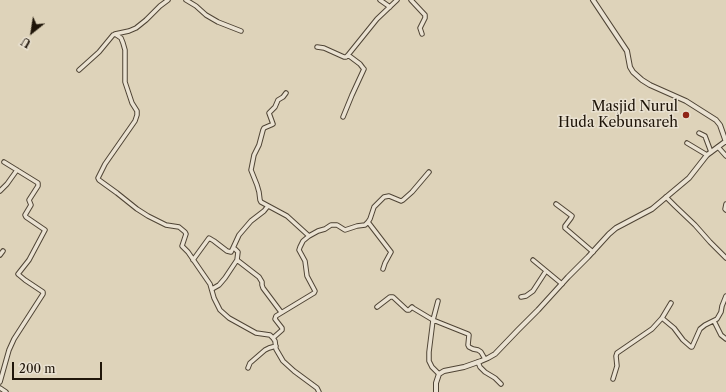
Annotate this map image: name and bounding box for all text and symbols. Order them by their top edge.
north arrow [12,12,52,52]
text: U [19,34,33,51]
place label: Masjid Nurul Huda Kebunsareh [558,99,678,132]
marker: Masjid Nurul Huda Kebunsareh [681,110,691,120]
scale bar [14,354,104,380]
text: 200 m [19,361,56,376]

